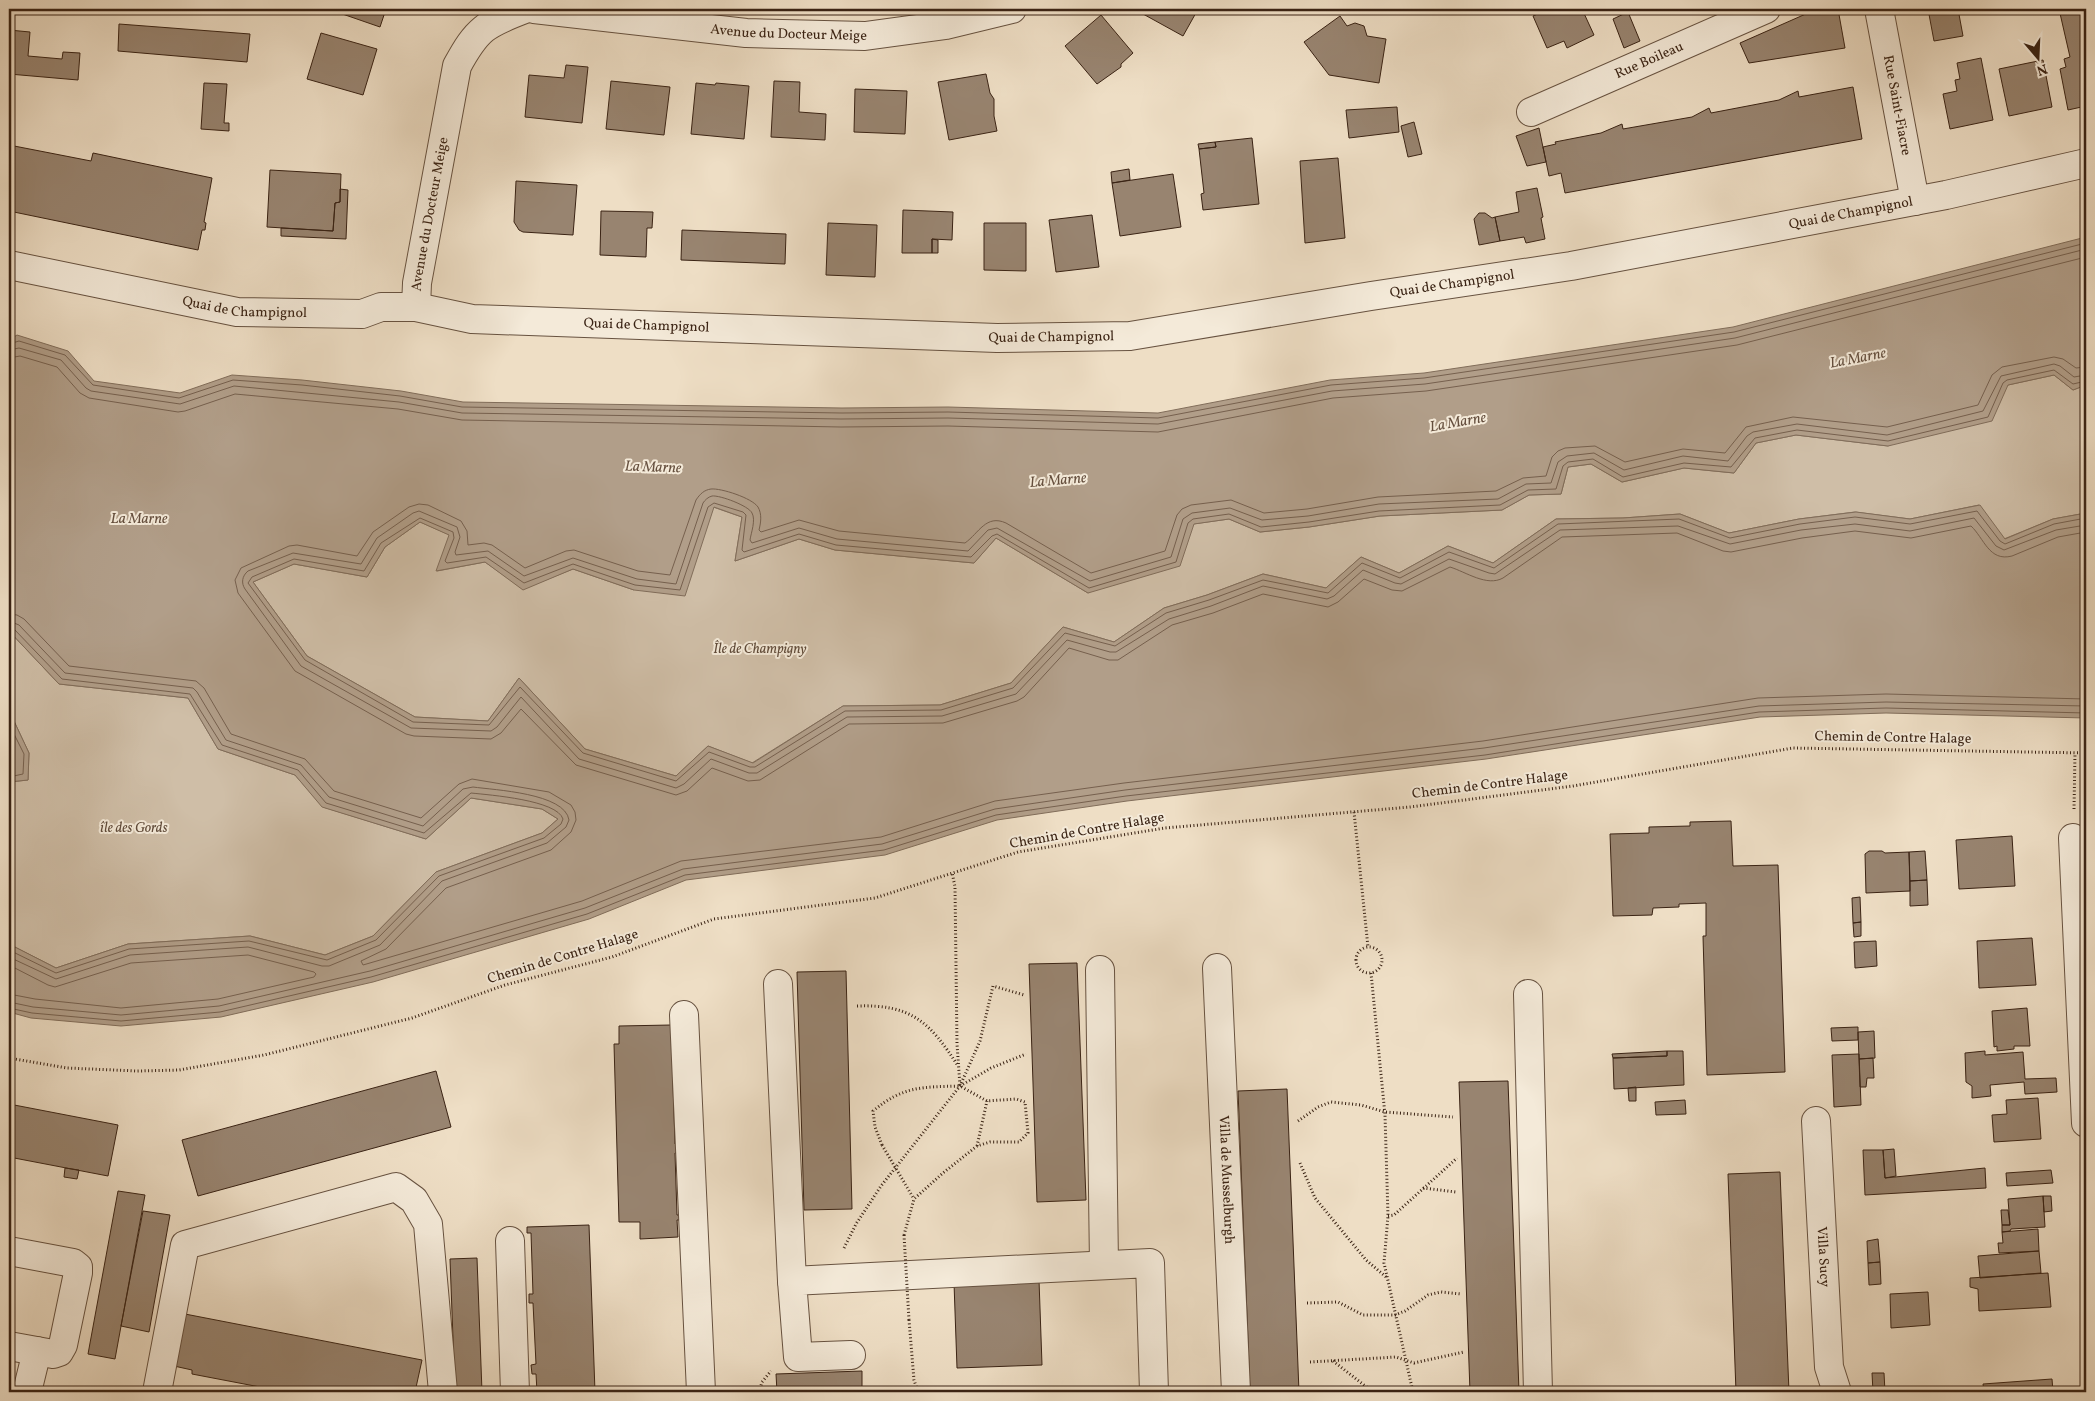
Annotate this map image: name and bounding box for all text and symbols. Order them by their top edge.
street label: Avenue du Docteur Meige [709,20,868,46]
north arrow [2012,32,2062,82]
street label: Rue Boileau [1612,37,1687,84]
street label: Rue Saint-Fiacre [1878,54,1916,157]
text: N [2034,58,2050,80]
street label: Avenue du Docteur Meige [407,135,453,292]
street label: Quai de Champignol [1787,192,1914,234]
street label: Quai de Champignol [1389,265,1516,303]
street label: Quai de Champignol [181,291,307,323]
street label: Quai de Champignol [583,314,710,337]
street label: Quai de Champignol [988,327,1114,348]
water label: La Marne [1828,343,1888,375]
water label: La Marne [1428,408,1488,438]
water label: La Marne [624,457,682,480]
water label: La Marne [1029,468,1088,494]
water label: La Marne [111,509,168,530]
park label: Île de Champigny [713,640,807,659]
street label: Chemin de Contre Halage [1814,727,1972,749]
street label: Chemin de Contre Halage [1411,766,1569,804]
street label: Chemin de Contre Halage [1008,808,1166,854]
park label: île des Gords [100,819,168,838]
street label: Chemin de Contre Halage [485,925,641,989]
street label: Villa de Musselburgh [1214,1115,1239,1245]
street label: Villa Sucy [1812,1226,1834,1288]

